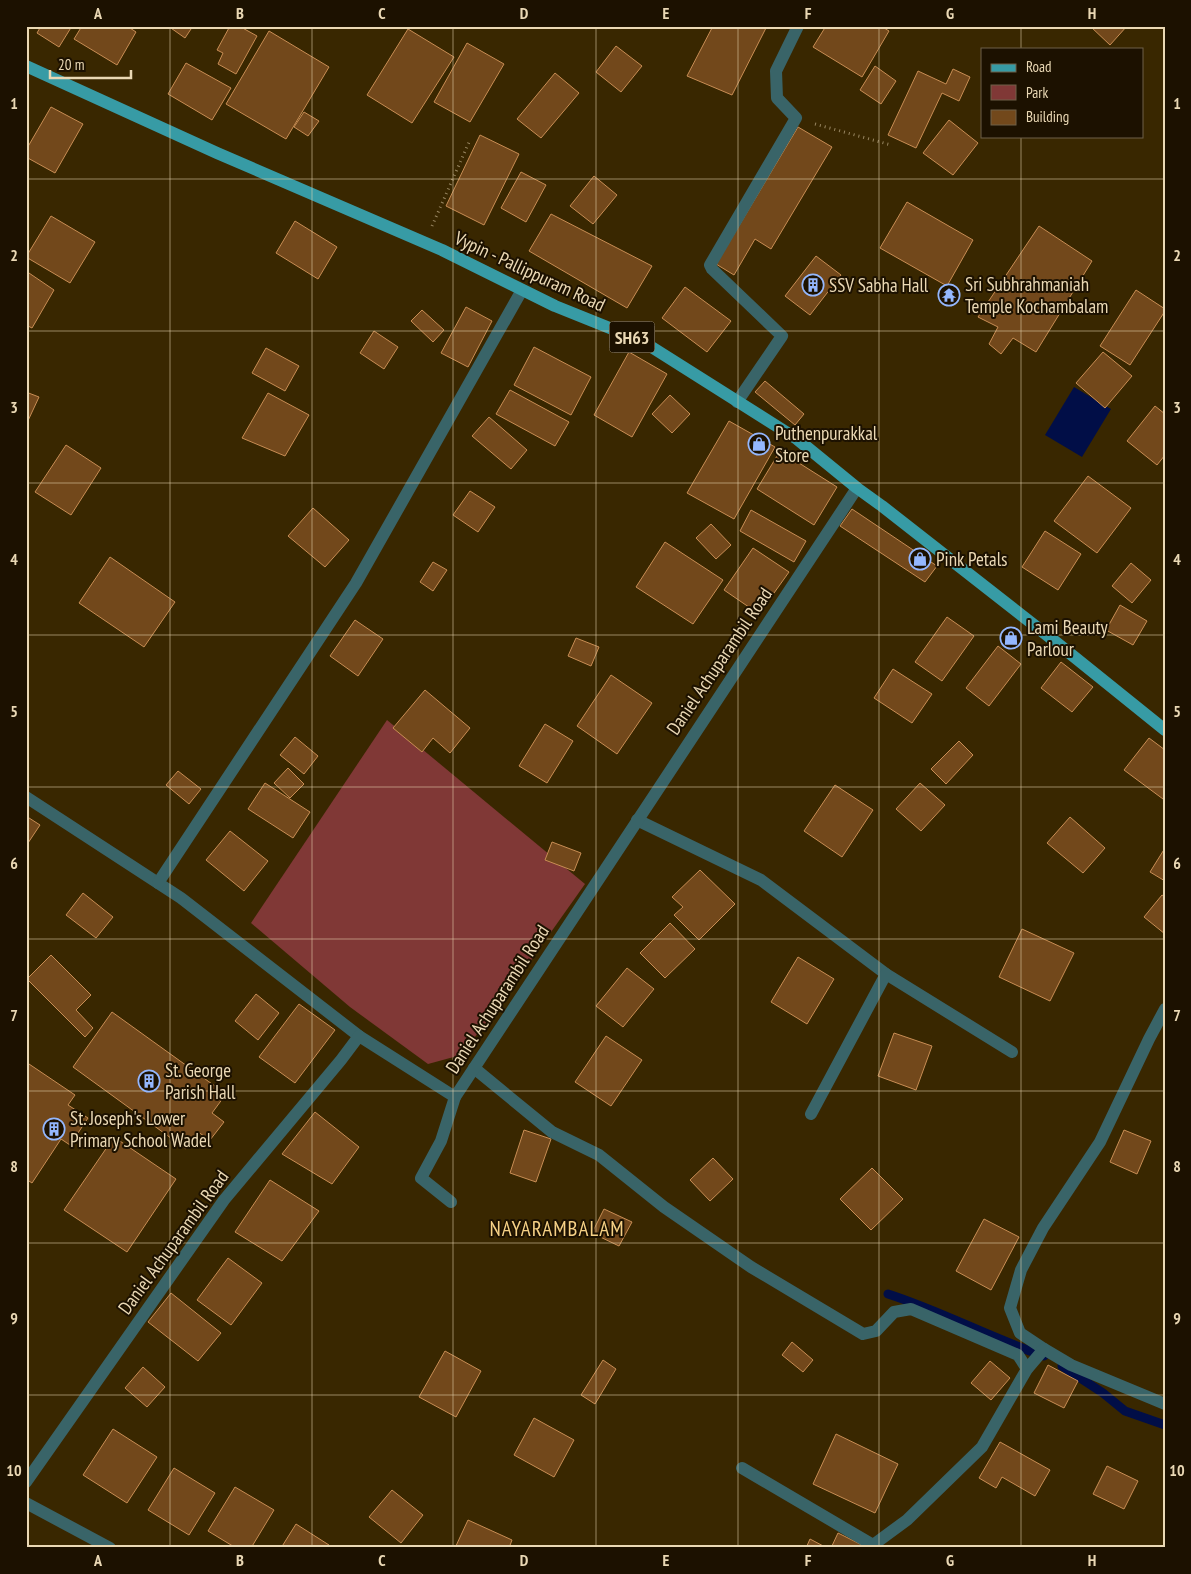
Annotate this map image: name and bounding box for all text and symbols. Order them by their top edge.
text: A [93,3,103,23]
text: B [236,3,244,23]
text: C [378,3,386,23]
text: D [520,3,529,23]
text: E [663,3,670,23]
text: F [805,3,812,23]
text: G [946,3,954,23]
text: H [1088,3,1096,23]
scale bar [50,48,131,80]
legend [981,48,1144,138]
text: 20 m [58,55,84,74]
text: Road [1026,57,1052,76]
text: Park [1026,83,1048,102]
text: 1 [10,93,18,113]
text: 1 [1173,93,1181,113]
text: Building [1026,107,1069,126]
street label: Vypin - Pallippuram Road [450,225,609,316]
text: 2 [10,245,18,265]
text: 2 [1173,245,1181,265]
place label: Sri Subhrahmaniah Temple Kochambalam [965,272,1109,318]
building icon: SSV Sabha Hall [801,273,825,297]
place label: SSV Sabha Hall [829,273,929,297]
temple icon: Sri Subhrahmaniah Temple Kochambalam [937,283,961,307]
road number: SH63 [610,322,654,352]
text: 3 [10,397,18,417]
text: 3 [1173,397,1181,417]
place label: Puthenpurakkal Store [775,421,878,467]
shop icon: Puthenpurakkal Store [747,432,771,456]
shop icon: Pink Petals [908,547,932,571]
place label: Pink Petals [936,547,1008,571]
text: 4 [10,549,18,569]
text: 4 [1173,549,1181,569]
street label: Daniel Achuparambil Road [661,583,777,739]
place label: Lami Beauty Parlour [1027,615,1108,661]
shop icon: Lami Beauty Parlour [999,626,1023,650]
text: 5 [10,701,18,721]
text: 5 [1173,701,1181,721]
text: 6 [10,853,18,873]
text: 6 [1173,853,1181,873]
street label: Daniel Achuparambil Road [440,920,554,1078]
text: 7 [10,1005,18,1025]
text: 7 [1173,1005,1181,1025]
place label: St. George Parish Hall [165,1058,236,1104]
building icon: St. George Parish Hall [137,1069,161,1093]
place label: St. Joseph's Lower Primary School Wadel [70,1106,212,1152]
building icon: St. Joseph's Lower Primary School Wadel [42,1117,66,1141]
text: 8 [10,1156,18,1176]
text: 8 [1173,1156,1181,1176]
street label: Daniel Achuparambil Road [113,1165,233,1319]
district label: NAYARAMBALAM [489,1215,625,1242]
text: 9 [10,1308,18,1328]
text: 9 [1173,1308,1181,1328]
text: 10 [6,1460,22,1480]
text: 10 [1169,1460,1185,1480]
text: A [93,1550,103,1570]
text: B [236,1550,244,1570]
text: C [378,1550,386,1570]
text: D [520,1550,529,1570]
text: E [663,1550,670,1570]
text: F [805,1550,812,1570]
text: G [946,1550,954,1570]
text: H [1088,1550,1096,1570]

